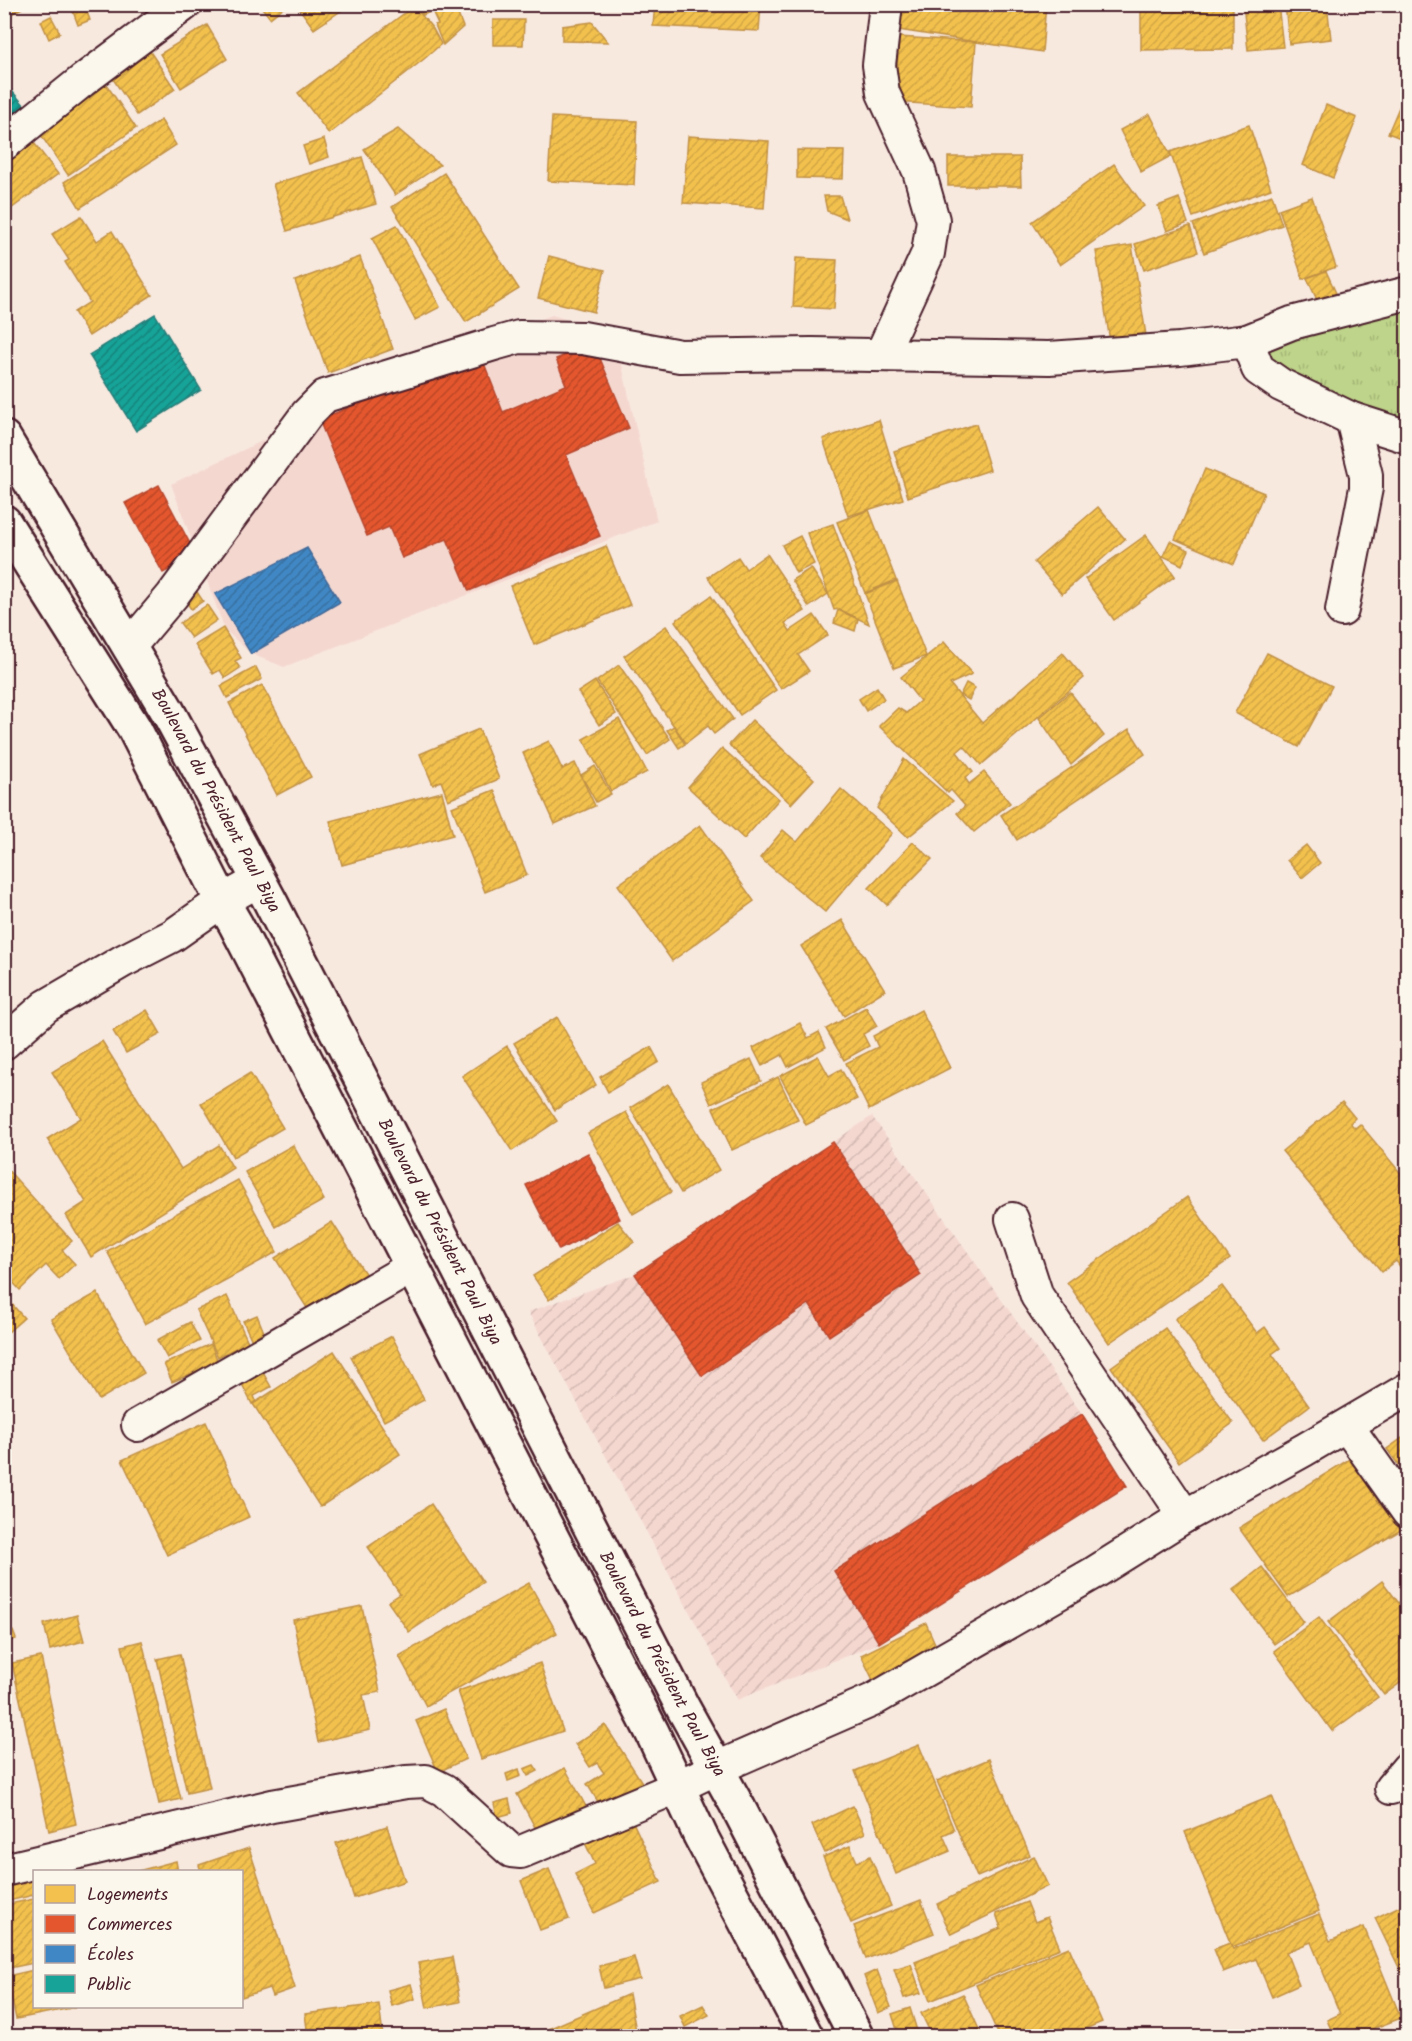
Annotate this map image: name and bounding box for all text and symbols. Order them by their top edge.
street label: Boulevard du Président Paul Biya [143,683,288,918]
street label: Boulevard du Président Paul Biya [369,1113,510,1351]
street label: Boulevard du Président Paul Biya [591,1546,733,1783]
legend [33,1870,243,2008]
text: Logements [87,1881,169,1910]
text: Commerces [87,1911,173,1940]
text: Écoles [87,1941,134,1970]
text: Public [87,1971,132,2000]

